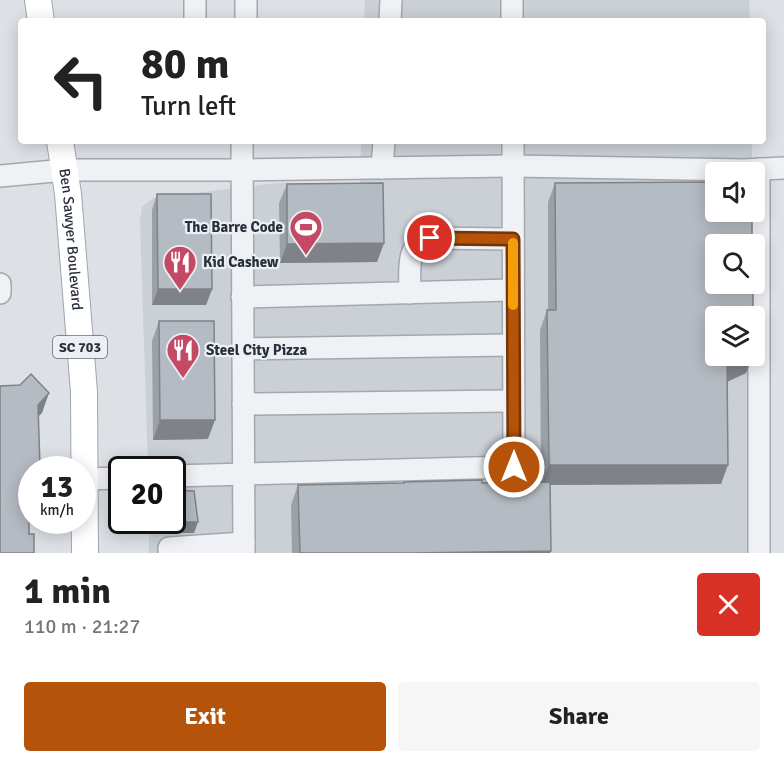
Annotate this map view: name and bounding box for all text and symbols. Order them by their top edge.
text: 80 m [141,39,230,90]
icon: left [42,42,120,120]
text: Turn left [141,90,236,123]
map controls [705,162,765,366]
button: sound [705,162,765,222]
street label: Ben Sawyer Boulevard [55,167,86,311]
sports icon: The Barre Code [288,209,324,256]
pin [404,212,455,263]
place label: The Barre Code [185,218,283,236]
icon: arrive [413,221,446,254]
button: search [705,234,765,294]
restaurant icon: Kid Cashew [162,244,198,291]
place label: Kid Cashew [203,253,279,271]
button: layers [705,306,765,366]
restaurant icon: Steel City Pizza [165,332,201,379]
road number: SC 703 [53,336,107,358]
place label: Steel City Pizza [206,341,308,359]
position arrow [482,435,546,499]
speed limit sign: 20 [108,456,186,534]
text: 13 [41,469,73,506]
text: km/h [40,501,74,519]
text: 1 min [24,569,111,614]
button: close [697,573,760,636]
text: 110 m · 21:27 [24,614,140,639]
button: Exit [24,682,386,751]
button: Share [398,682,760,751]

